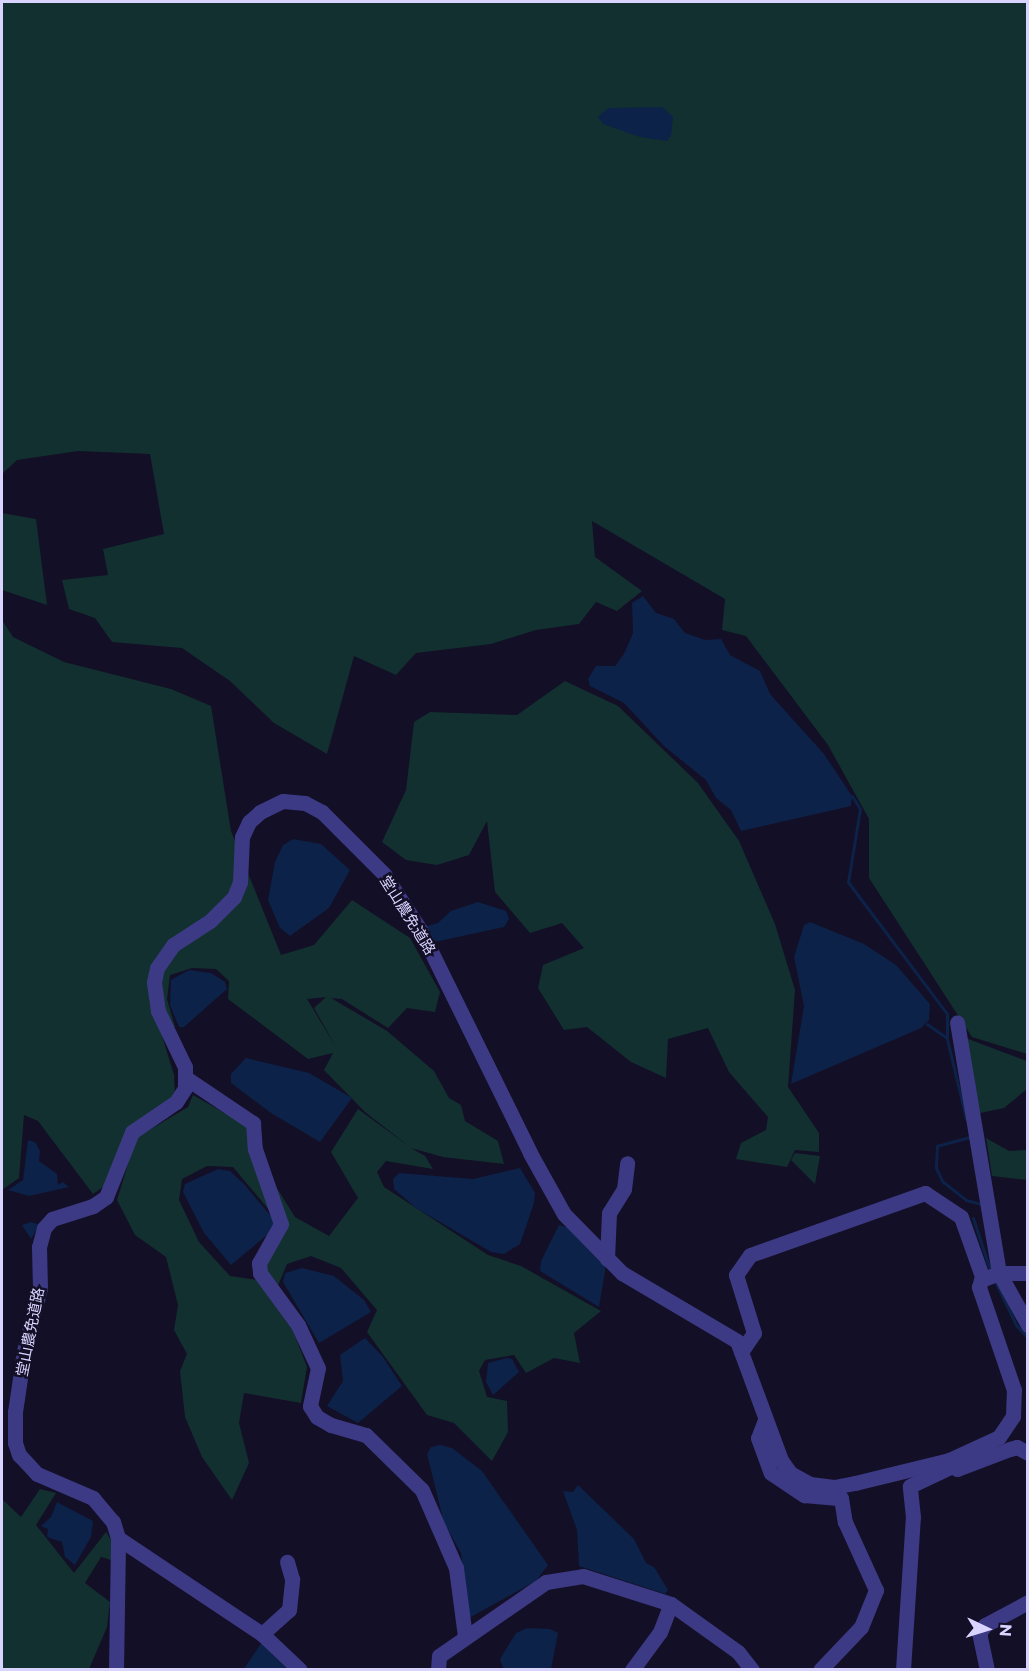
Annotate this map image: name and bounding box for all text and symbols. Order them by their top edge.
street label: 堂山農免道路 [377,872,439,958]
street label: 堂山農免道路 [13,1286,47,1378]
north arrow [957,1599,1017,1659]
text: N [996,1623,1015,1637]

